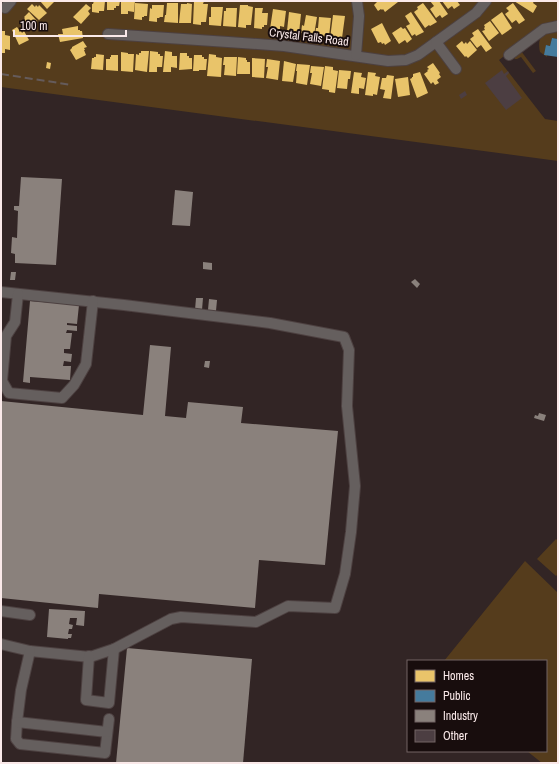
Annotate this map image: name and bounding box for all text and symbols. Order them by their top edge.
scale bar [14,12,126,38]
text: 100 m [20,18,47,34]
street label: Crystal Falls Road [268,24,350,50]
legend [407,660,547,752]
text: Homes [443,668,474,684]
text: Public [443,688,470,704]
text: Industry [443,708,478,724]
text: Other [443,728,468,744]

